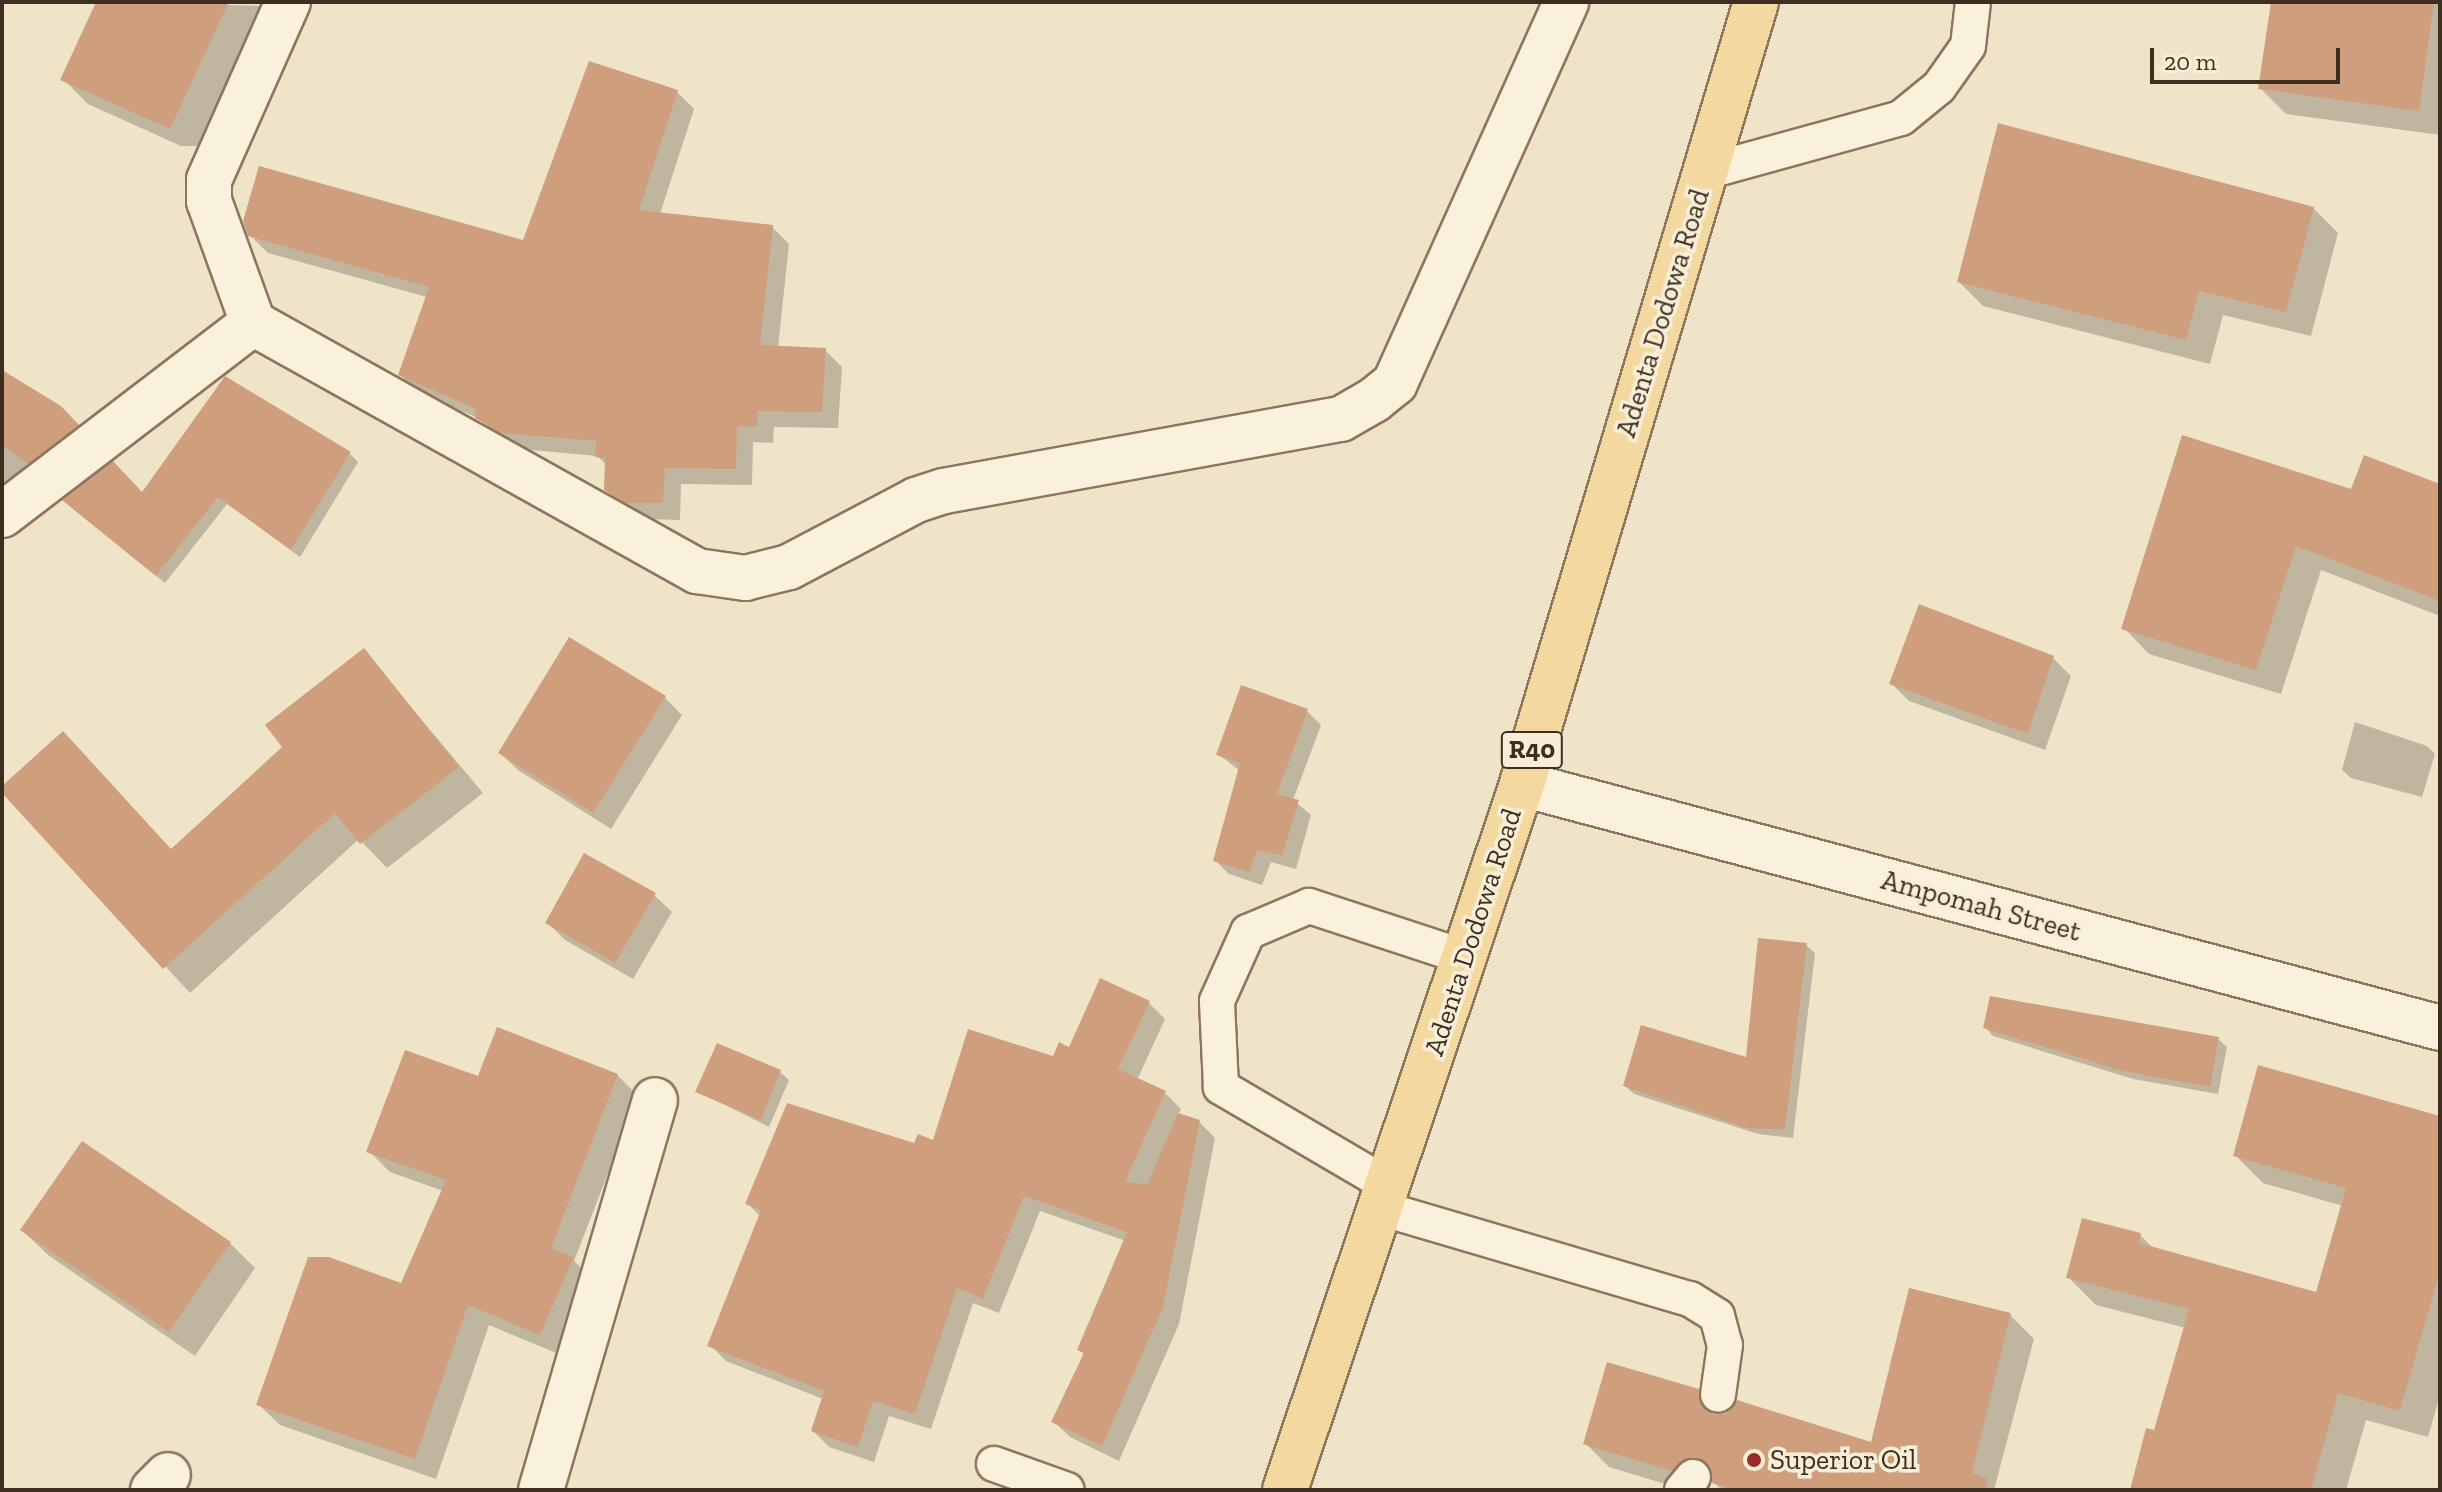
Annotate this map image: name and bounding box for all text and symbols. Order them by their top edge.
scale bar [2154,32,2344,82]
text: 20 m [2164,47,2216,76]
street label: Adenta Dodowa Road [1609,185,1717,441]
road number: R40 [1500,728,1564,772]
street label: Adenta Dodowa Road [1417,804,1529,1060]
street label: Ampomah Street [1877,863,2085,949]
place label: Superior Oil [1770,1443,1917,1477]
marker: Superior Oil [1745,1451,1763,1469]

